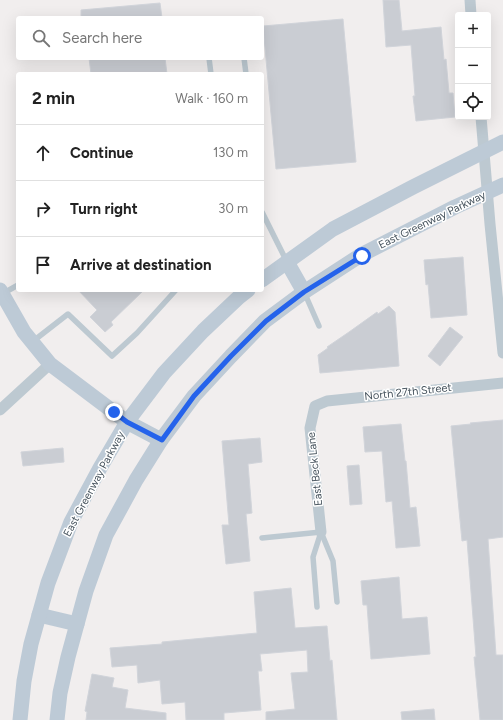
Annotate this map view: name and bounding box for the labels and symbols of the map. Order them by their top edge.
street label: East Greenway Parkway [376,188,488,252]
route start [353,247,371,265]
street label: North 27th Street [364,381,452,403]
route end [105,403,123,421]
street label: East Greenway Parkway [61,429,127,539]
street label: East Beck Lane [305,431,325,507]

